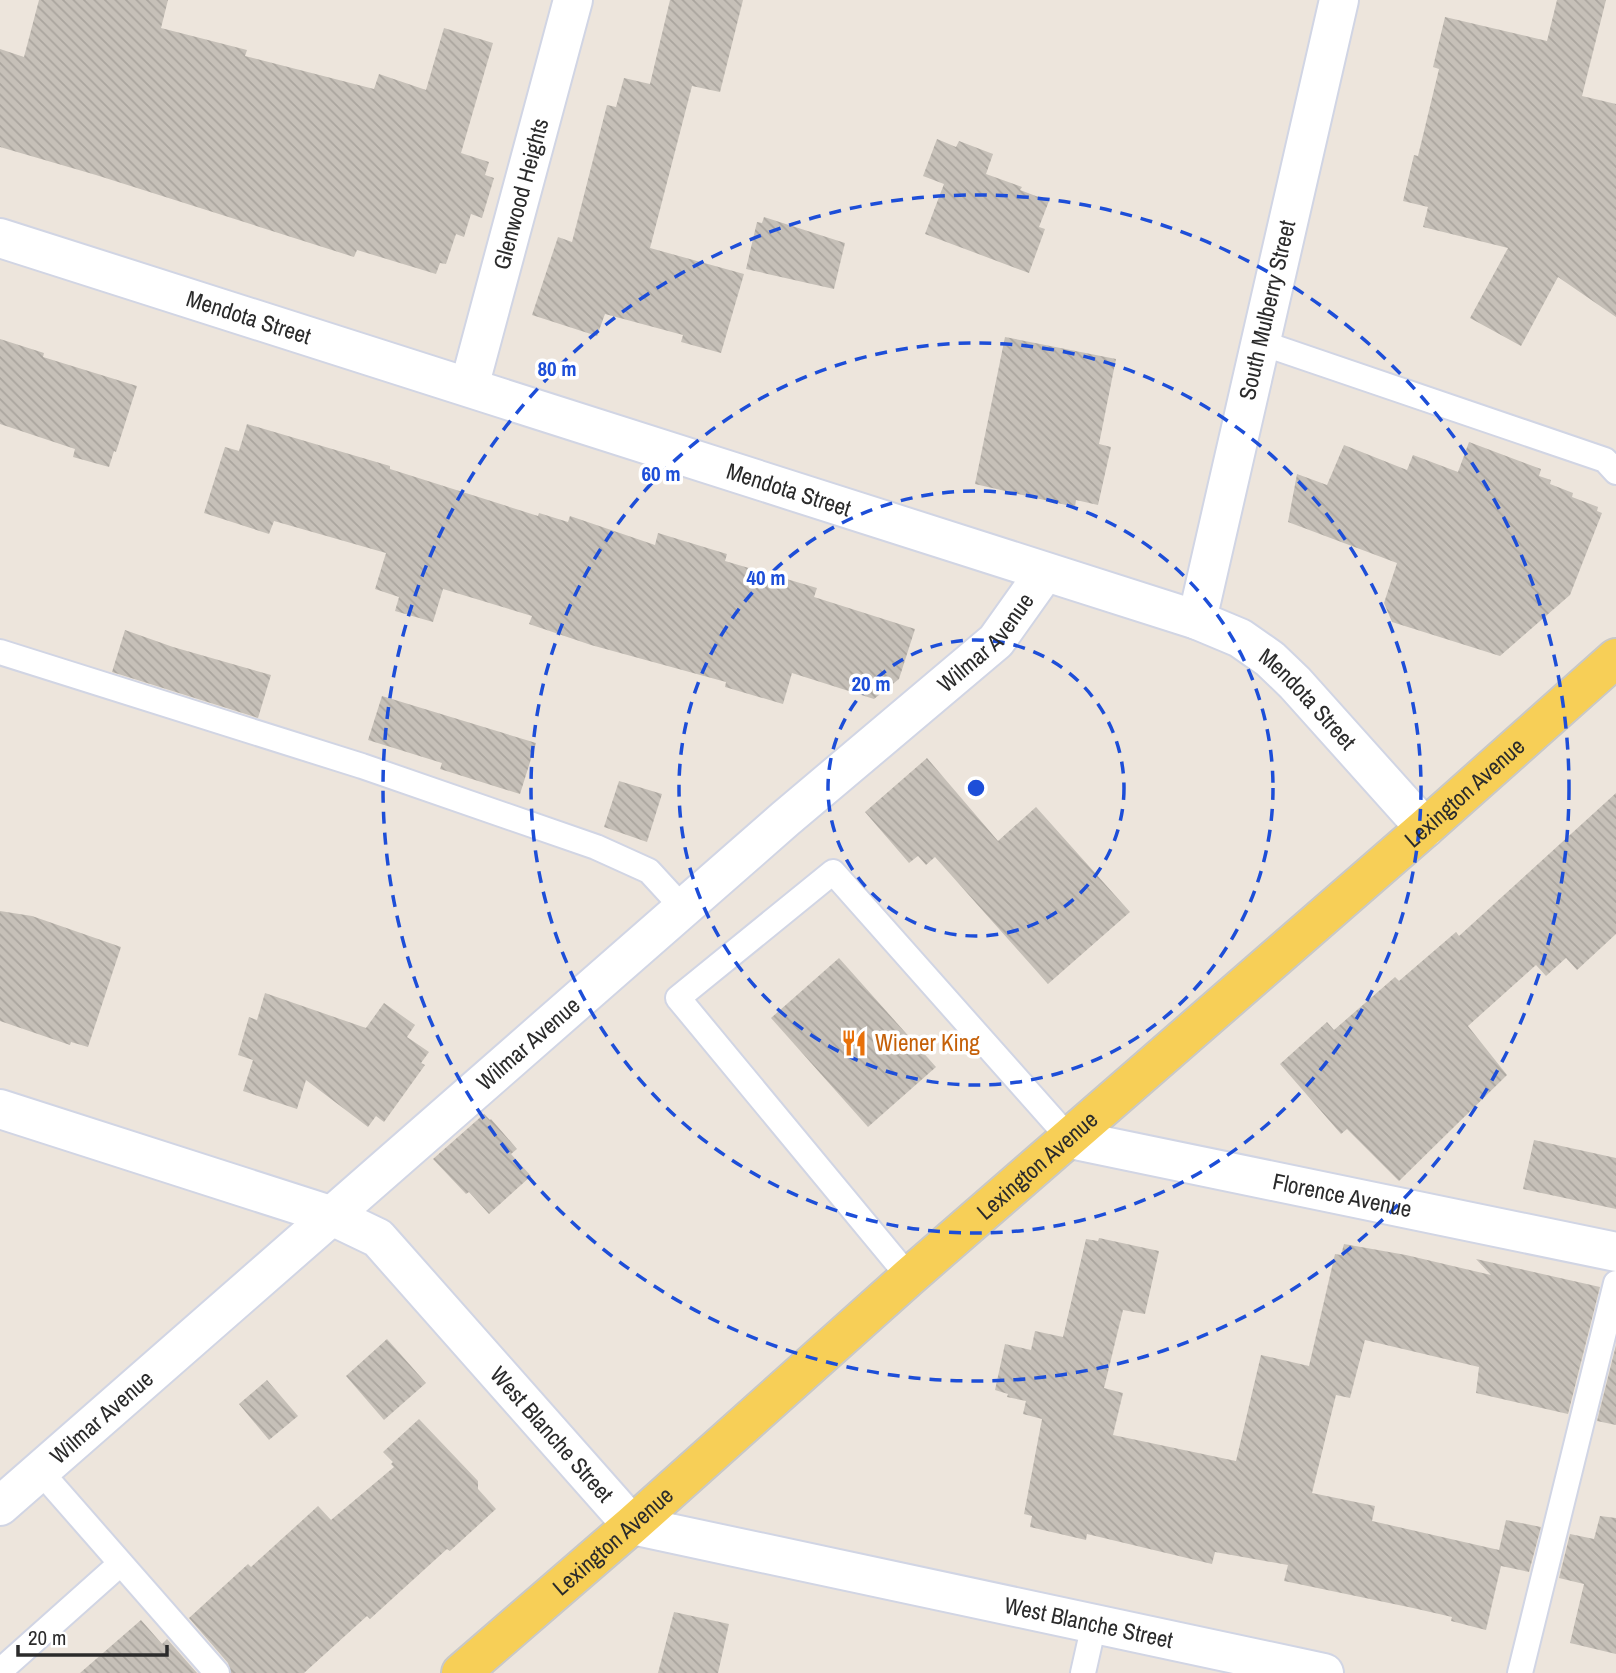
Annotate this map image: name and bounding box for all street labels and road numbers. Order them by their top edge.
street label: Glenwood Heights [485,115,556,273]
street label: South Mulberry Street [1231,217,1302,403]
street label: Mendota Street [183,282,315,351]
street label: Mendota Street [723,455,855,524]
street label: Wilmar Avenue [931,586,1040,699]
street label: Mendota Street [1253,640,1363,756]
street label: Lexington Avenue [1398,731,1531,854]
street label: Wilmar Avenue [470,990,586,1097]
street label: Lexington Avenue [970,1104,1104,1226]
street label: Florence Avenue [1270,1165,1415,1224]
street label: West Blanche Street [484,1359,621,1509]
street label: Wilmar Avenue [43,1363,160,1470]
street label: Lexington Avenue [545,1480,679,1602]
street label: West Blanche Street [1001,1589,1176,1655]

